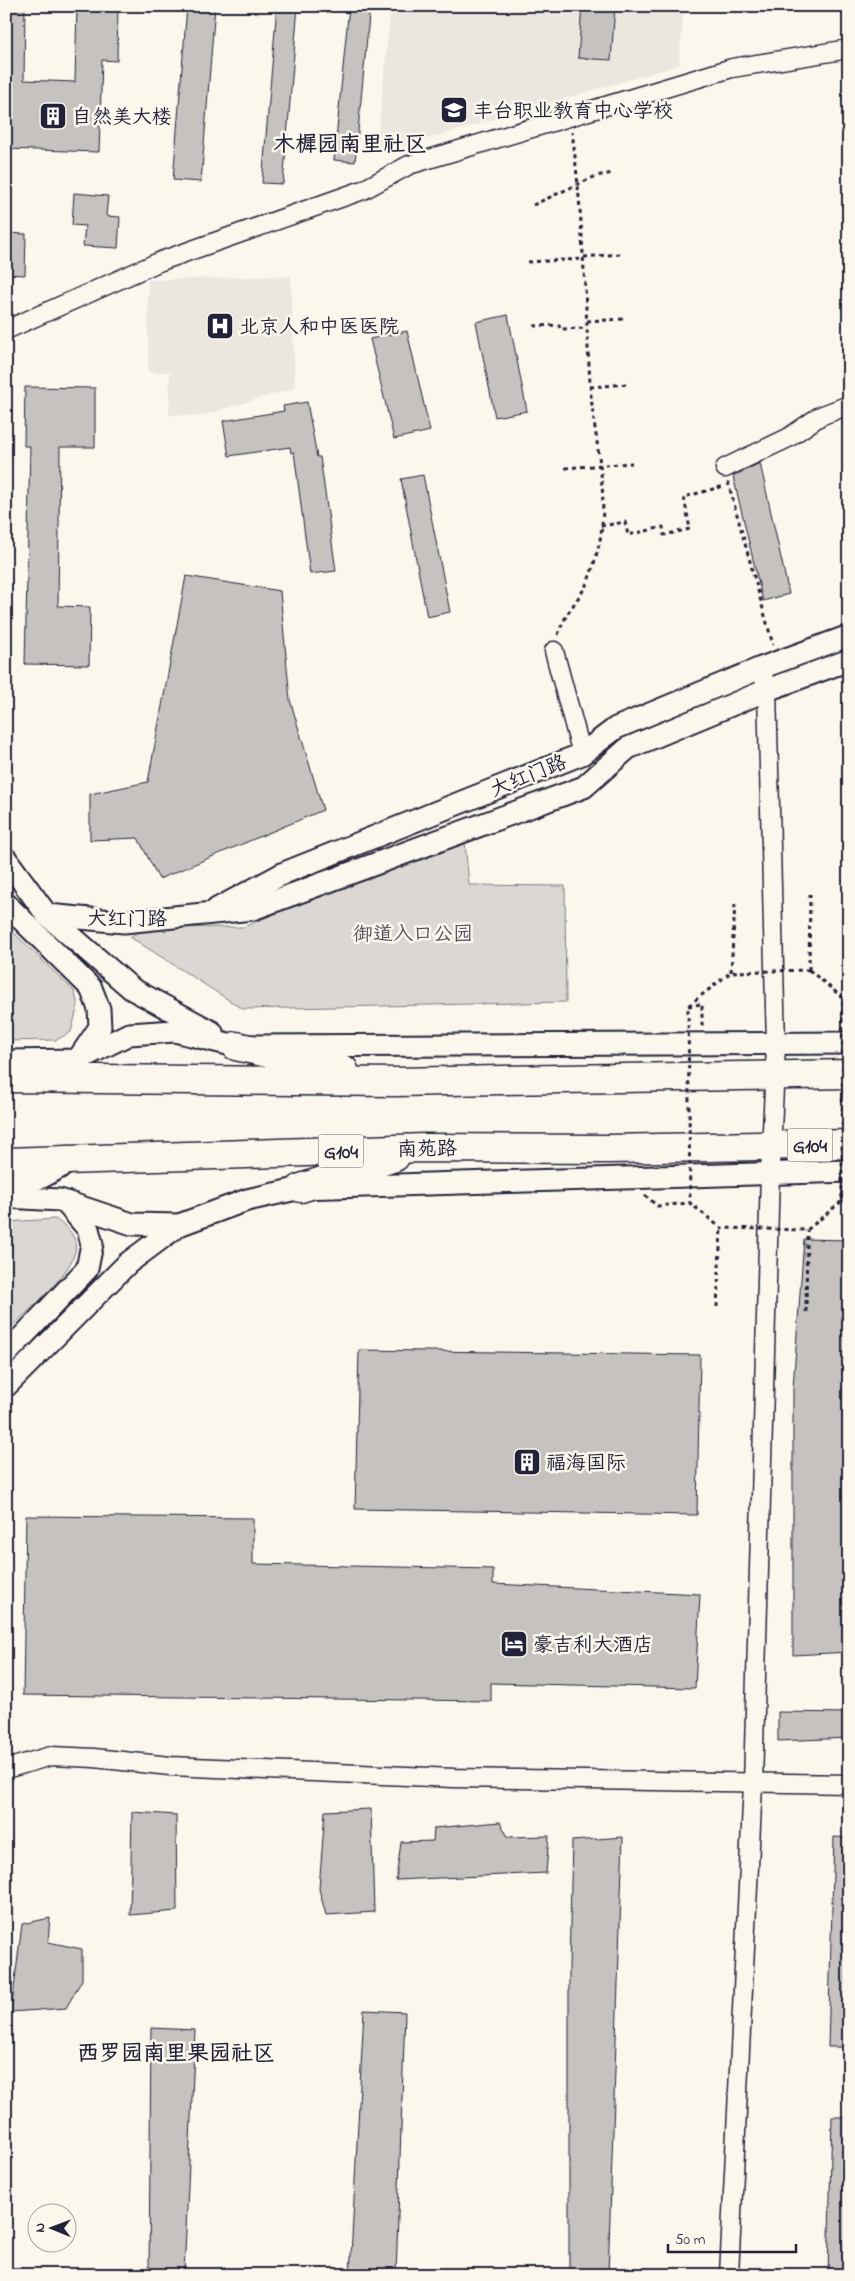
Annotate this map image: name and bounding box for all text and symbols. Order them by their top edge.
school or university icon: 丰台职业教育中心学校 [439,95,469,125]
place label: 丰台职业教育中心学校 [473,98,673,127]
building icon: 自然美大楼 [38,101,68,131]
place label: 自然美大楼 [72,104,172,133]
district label: 木樨园南里社区 [273,130,427,162]
hospital icon: 北京人和中医医院 [205,311,235,341]
place label: 北京人和中医医院 [239,314,399,343]
street label: 大红门路 [486,749,572,806]
street label: 大红门路 [87,906,168,935]
park label: 御道入口公园 [353,921,473,950]
road number: G104 [788,1128,832,1162]
road number: G104 [318,1134,364,1168]
street label: 南苑路 [397,1135,458,1166]
building icon: 福海国际 [512,1447,542,1477]
place label: 福海国际 [546,1450,626,1479]
hotel icon: 豪吉利大酒店 [499,1629,529,1659]
place label: 豪吉利大酒店 [533,1632,653,1661]
district label: 西罗园南里果园社区 [77,2039,275,2071]
north arrow [28,2204,78,2254]
scale bar [668,2221,795,2253]
text: N [30,2223,51,2233]
text: 50 m [675,2229,706,2251]

